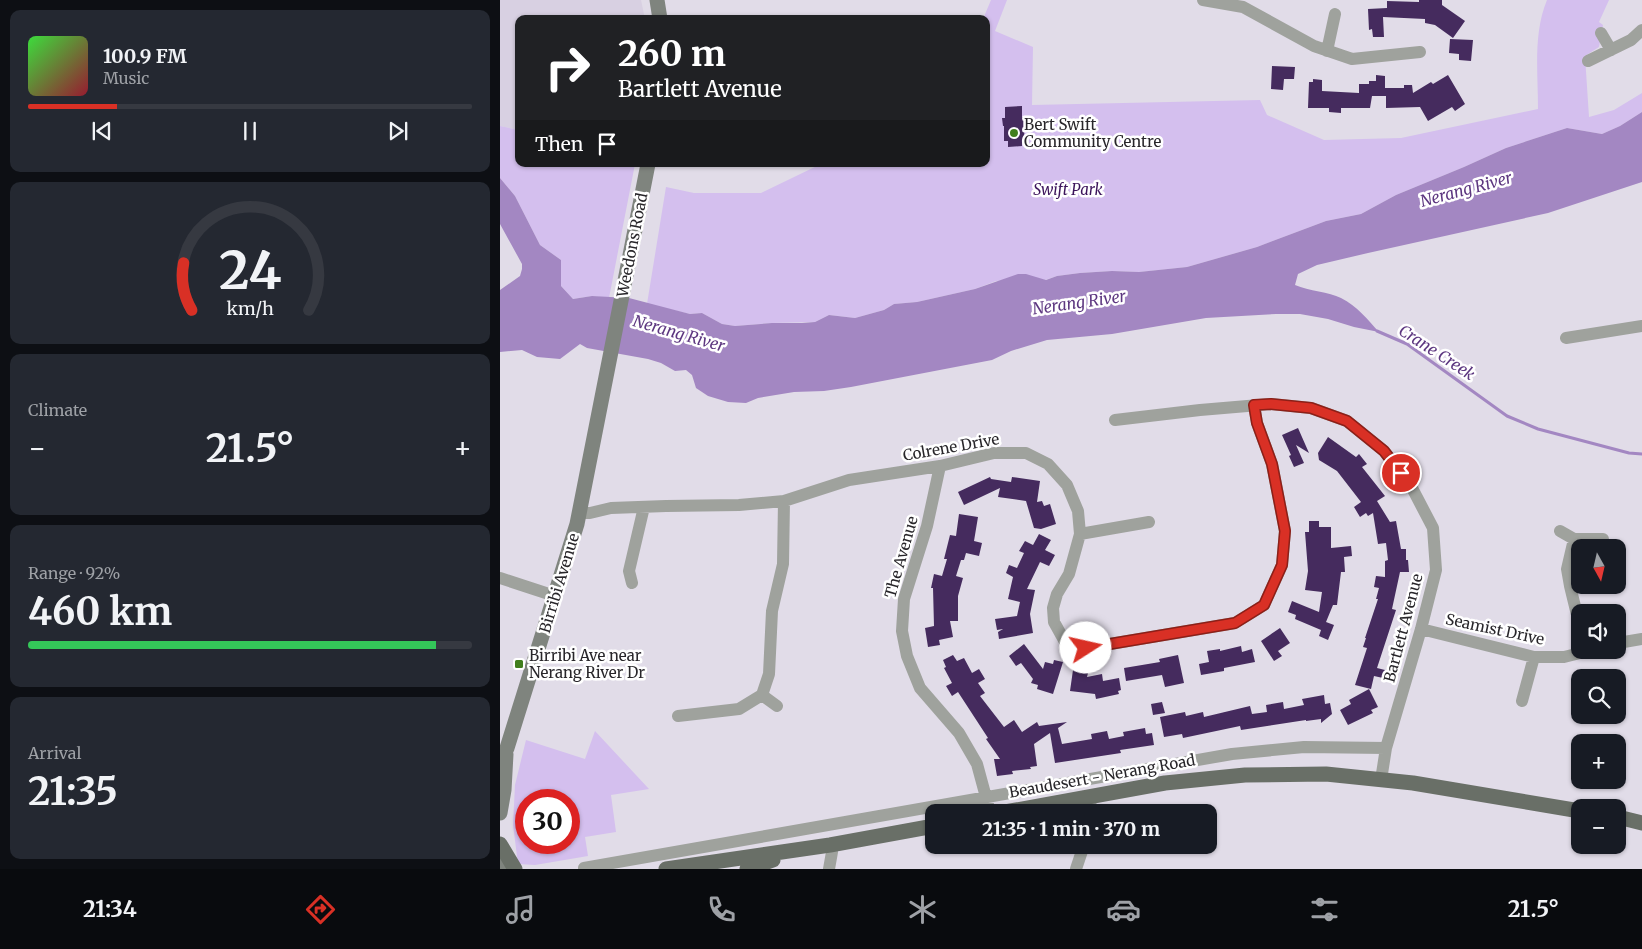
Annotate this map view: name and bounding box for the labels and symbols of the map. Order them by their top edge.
place label: Bert Swift Community Centre [1024,115,1161,151]
marker: Bert Swift Community Centre [1008,127,1020,139]
water label: Nerang River [1418,167,1515,211]
park label: Swift Park [1033,180,1104,199]
street label: Weedons Road [612,191,651,300]
water label: Nerang River [1031,285,1128,318]
water label: Nerang River [631,310,728,356]
water label: Crane Creek [1395,320,1479,384]
street label: Colrene Drive [901,429,1001,465]
pin [1380,452,1422,494]
street label: The Avenue [880,514,922,600]
street label: Birribi Avenue [535,531,583,635]
north arrow [1571,539,1626,594]
street label: Bartlett Avenue [1379,571,1427,684]
street label: Seamist Drive [1444,609,1546,649]
position arrow [1059,621,1111,673]
place label: Birribi Ave near Nerang River Dr [529,646,645,682]
marker: Birribi Ave near Nerang River Dr [513,658,525,670]
street label: Beaudesert - Nerang Road [1007,750,1197,802]
speed limit sign: 30 [515,789,580,854]

